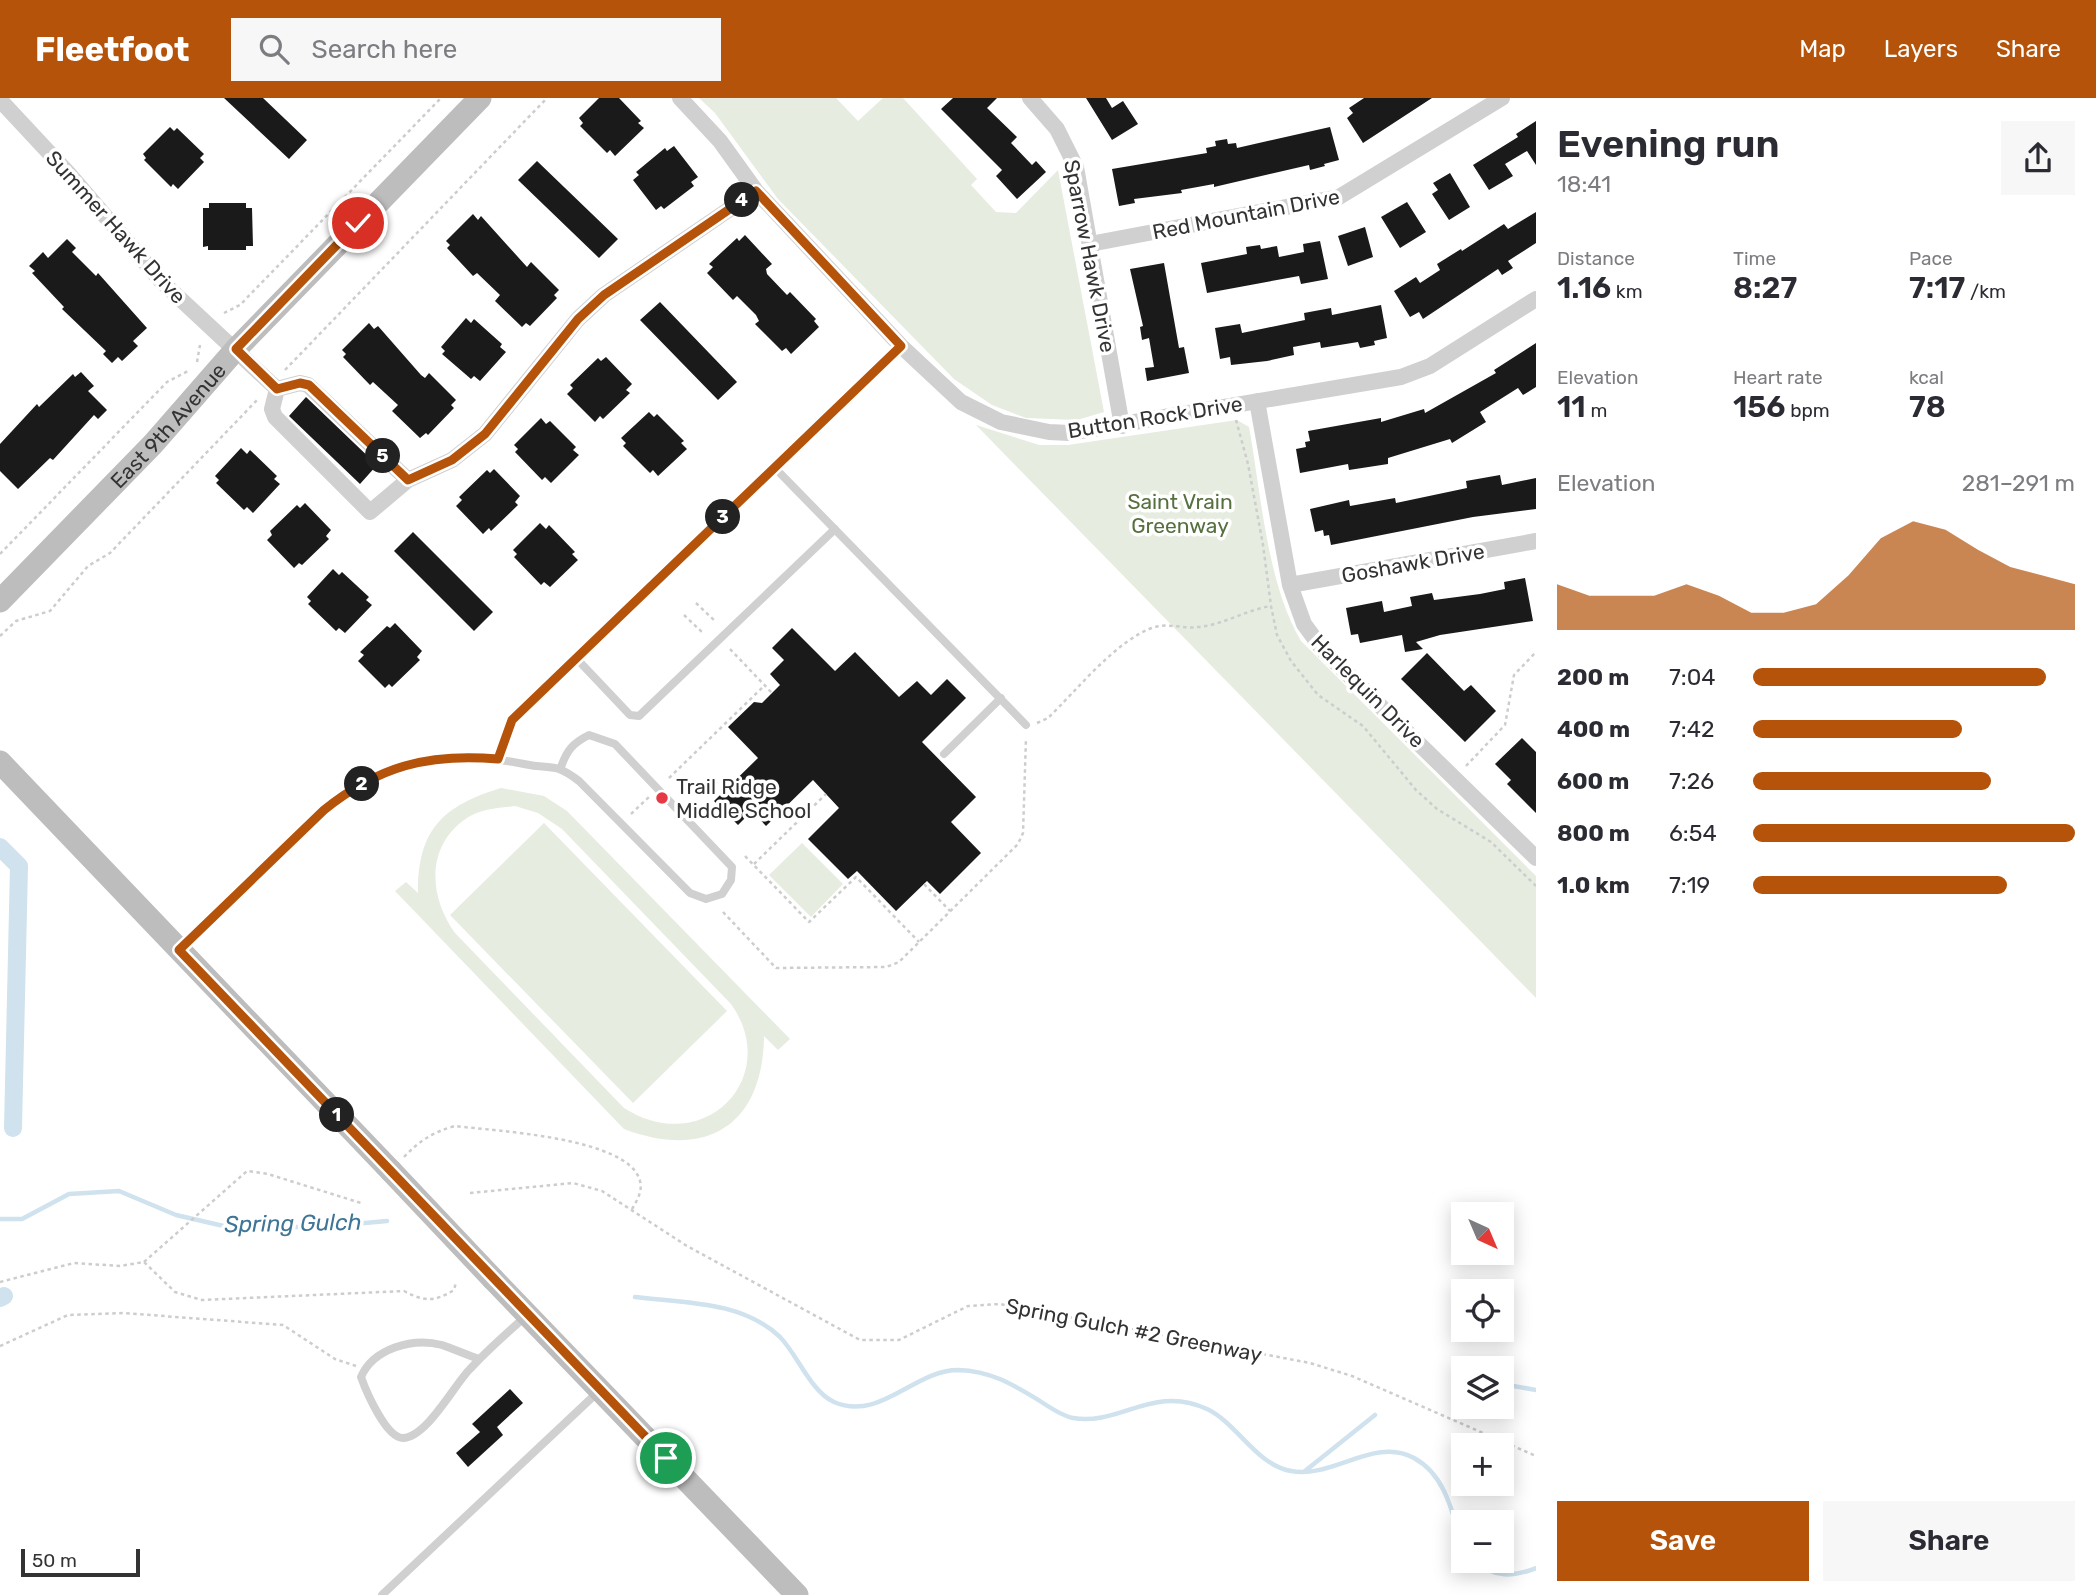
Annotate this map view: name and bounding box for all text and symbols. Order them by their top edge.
search box [231,18,721,81]
text: Fleetfoot [35,30,189,69]
icon: search [255,30,293,68]
text: Search here [311,34,457,65]
text: Map [1799,35,1846,63]
text: Layers [1884,35,1958,63]
text: Share [1996,35,2061,63]
text: Evening run [1557,121,1780,167]
button: share [2001,121,2075,195]
street label: Summer Hawk Drive [41,145,191,309]
street label: Sparrow Hawk Drive [1059,157,1121,355]
text: 18:41 [1557,170,1611,198]
pin: 4 [724,182,760,217]
street label: Red Mountain Drive [1150,184,1342,244]
text: 4 [735,188,748,211]
pin [328,193,388,253]
icon: check [339,204,377,242]
text: Distance [1557,247,1635,270]
text: Time [1733,247,1776,270]
text: Pace [1909,247,1953,270]
text: 1.16 [1557,270,1611,306]
text: 8:27 [1733,270,1797,306]
text: 7:17 [1909,270,1965,306]
text: km [1611,280,1643,303]
text: /km [1965,280,2006,303]
street label: East 9th Avenue [105,358,231,493]
text: Elevation [1557,366,1638,389]
text: Heart rate [1733,366,1823,389]
text: kcal [1909,366,1944,389]
text: 11 [1557,389,1586,425]
text: 156 [1733,389,1785,425]
text: 78 [1909,389,1946,425]
street label: Button Rock Drive [1066,391,1244,443]
text: m [1586,399,1607,422]
text: bpm [1785,399,1830,422]
pin: 5 [366,438,400,474]
text: 5 [376,444,389,467]
text: Elevation [1557,469,1656,497]
text: 281–291 m [1962,469,2075,497]
park label: Saint Vrain Greenway [1127,489,1233,538]
pin: 3 [706,500,740,534]
text: 3 [716,505,729,528]
street label: Goshawk Drive [1340,538,1486,588]
street label: Harlequin Drive [1306,629,1430,753]
text: 200 m [1557,663,1629,691]
text: 7:04 [1669,663,1716,691]
text: 400 m [1557,715,1630,743]
text: 7:42 [1669,715,1714,743]
pin: 2 [344,766,380,802]
text: 600 m [1557,767,1629,795]
text: 7:26 [1669,767,1714,795]
text: 2 [355,772,368,795]
place label: Trail Ridge Middle School [676,774,811,823]
marker: Trail Ridge Middle School [654,790,670,806]
text: 800 m [1557,819,1630,847]
text: 6:54 [1669,819,1717,847]
text: 1.0 km [1557,871,1630,899]
text: 7:19 [1669,871,1710,899]
pin: 1 [320,1098,354,1132]
text: 1 [332,1103,341,1126]
north arrow [1451,1202,1514,1265]
map controls [1451,1202,1514,1573]
water label: Spring Gulch [224,1208,362,1238]
button: locate [1451,1279,1514,1342]
street label: Spring Gulch #2 Greenway [1004,1293,1265,1367]
button: layers [1451,1356,1514,1419]
pin [636,1428,696,1488]
button: + [1451,1433,1514,1496]
icon: arrive [647,1439,685,1477]
button: Save [1557,1501,1809,1581]
button: Share [1823,1501,2075,1581]
button: − [1451,1510,1514,1573]
scale bar [21,1546,140,1578]
text: 50 m [32,1549,77,1572]

